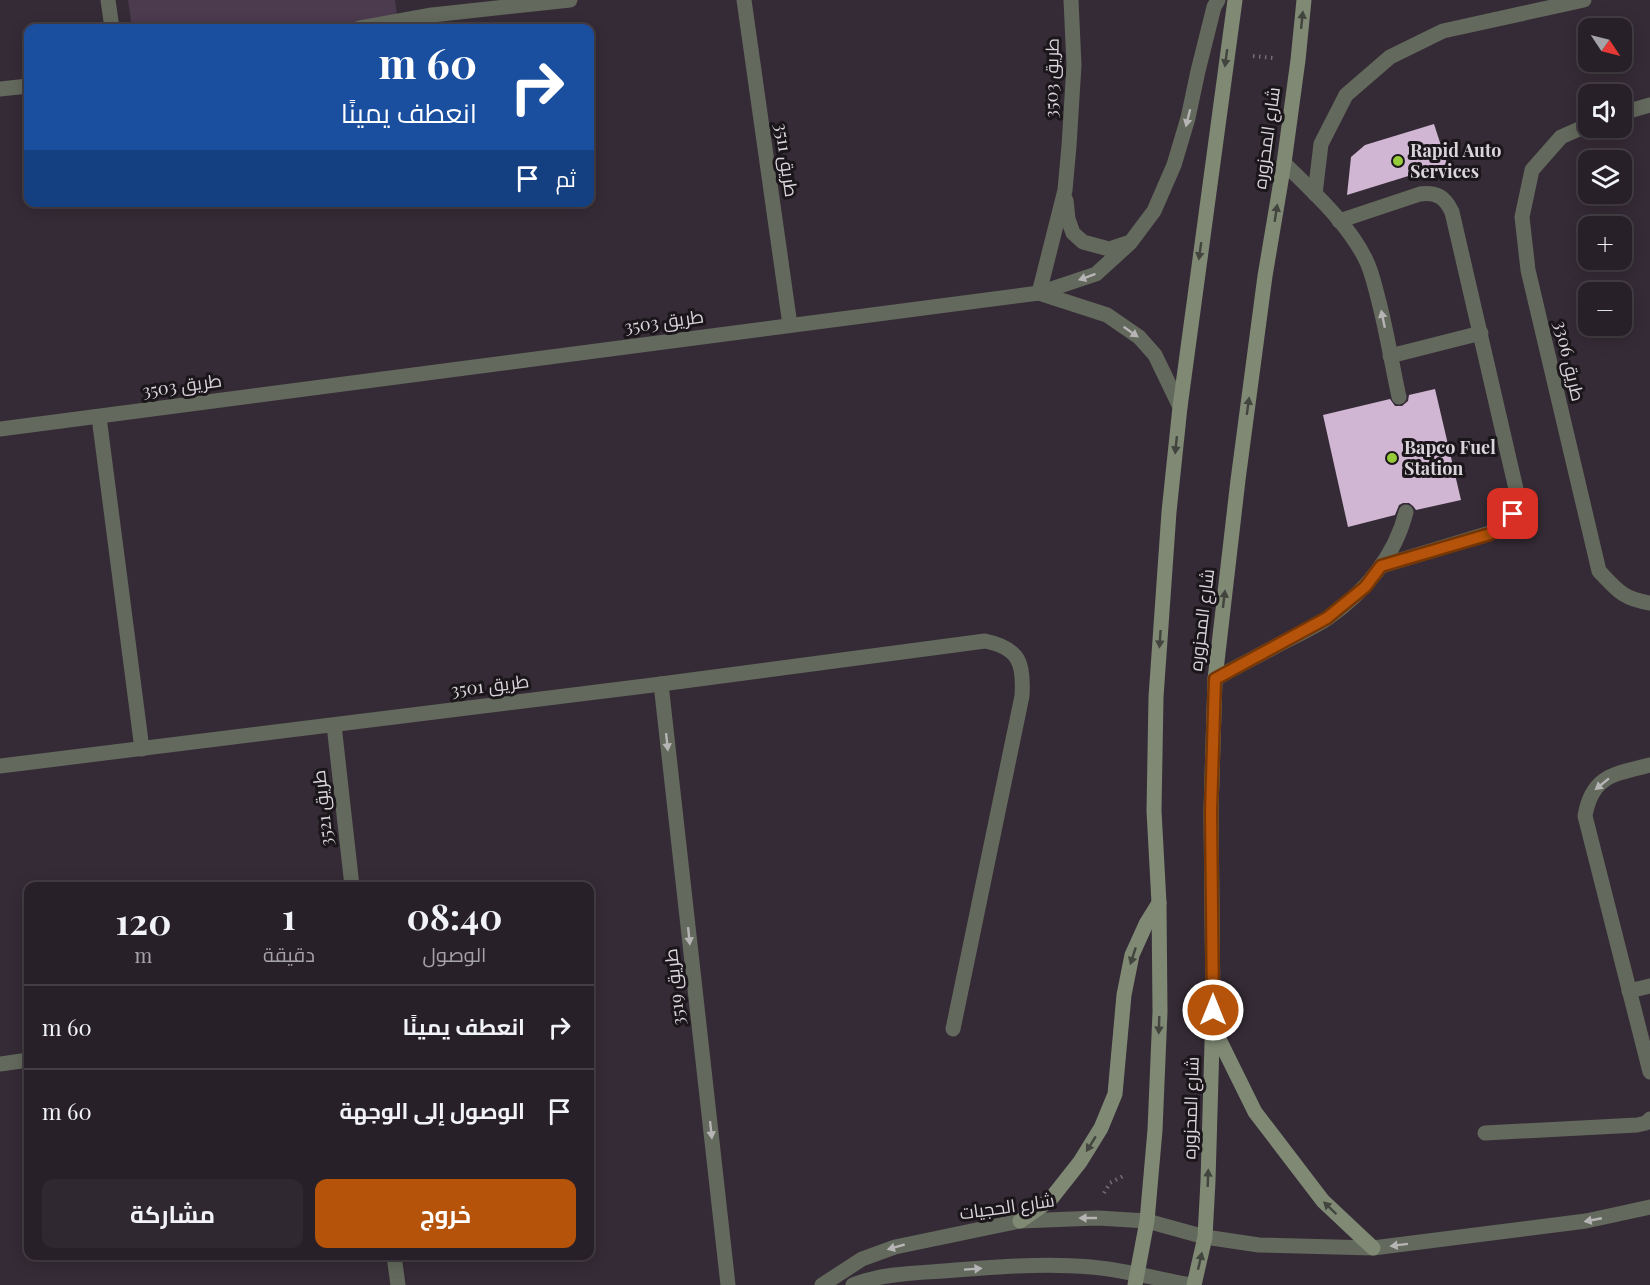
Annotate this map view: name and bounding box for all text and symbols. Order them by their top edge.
one-way arrow [1297,10,1307,29]
north arrow [1578,18,1632,72]
map controls [1578,18,1632,336]
text: 60 m [379,34,477,90]
street label: طريق 3503 [1038,38,1065,118]
icon: right [498,48,576,126]
one-way arrow [1221,48,1231,67]
button: sound [1578,84,1632,138]
street label: شارع المحزوره [1247,85,1286,190]
text: انعطف يمينًا [341,94,477,130]
one-way arrow [1182,108,1192,127]
street label: طريق 3511 [769,121,804,199]
place label: Rapid Auto Services [1410,138,1501,183]
button: layers [1578,150,1632,204]
marker: Rapid Auto Services [1391,154,1405,168]
icon: arrive [511,162,544,195]
text: ثم [556,163,576,193]
one-way arrow [1272,203,1281,222]
button: + [1578,216,1632,270]
one-way arrow [1196,242,1205,261]
one-way arrow [1078,272,1096,282]
button: − [1578,282,1632,336]
street label: طريق 3503 [623,304,705,339]
one-way arrow [1378,309,1387,328]
street label: طريق 3306 [1548,318,1591,404]
one-way arrow [1122,326,1138,338]
street label: طريق 3503 [141,368,223,403]
one-way arrow [1244,396,1253,415]
one-way arrow [1171,435,1181,454]
place label: Bapco Fuel Station [1404,435,1496,480]
marker: Bapco Fuel Station [1385,451,1399,465]
pin [1487,488,1538,539]
icon: arrive [1496,497,1529,530]
street label: شارع المحزوره [1183,567,1220,672]
one-way arrow [1219,590,1229,609]
one-way arrow [1155,629,1165,648]
street label: طريق 3501 [449,668,531,703]
one-way arrow [662,733,672,752]
street label: طريق 3521 [306,769,339,847]
one-way arrow [1594,777,1610,790]
text: 1 [282,891,296,939]
text: 08:40 [406,891,503,939]
text: 120 [116,896,171,944]
one-way arrow [684,927,694,946]
text: دقيقة [263,940,315,967]
text: الوصول [423,940,486,967]
text: m [135,941,152,968]
street label: طريق 3519 [658,947,691,1027]
one-way arrow [1128,947,1137,965]
position arrow [1181,978,1245,1042]
text: انعطف يمينًا [403,1011,525,1041]
icon: right [543,1011,576,1044]
text: 60 m [42,1012,92,1042]
one-way arrow [1155,1015,1164,1034]
street label: شارع المحزوره [1176,1056,1205,1160]
text: الوصول إلى الوجهة [339,1095,525,1125]
icon: arrive [543,1095,576,1128]
text: 60 m [42,1096,92,1126]
one-way arrow [706,1120,716,1139]
one-way arrow [1086,1136,1097,1152]
one-way arrow [1203,1169,1213,1188]
button: مشاركة [42,1179,303,1248]
button: خروج [315,1179,576,1248]
street label: شارع الحجيات [958,1187,1056,1226]
one-way arrow [1324,1201,1338,1215]
one-way arrow [1079,1213,1098,1223]
one-way arrow [1583,1215,1602,1225]
one-way arrow [1390,1240,1409,1250]
one-way arrow [887,1243,905,1253]
one-way arrow [1195,1252,1205,1270]
one-way arrow [963,1264,982,1274]

